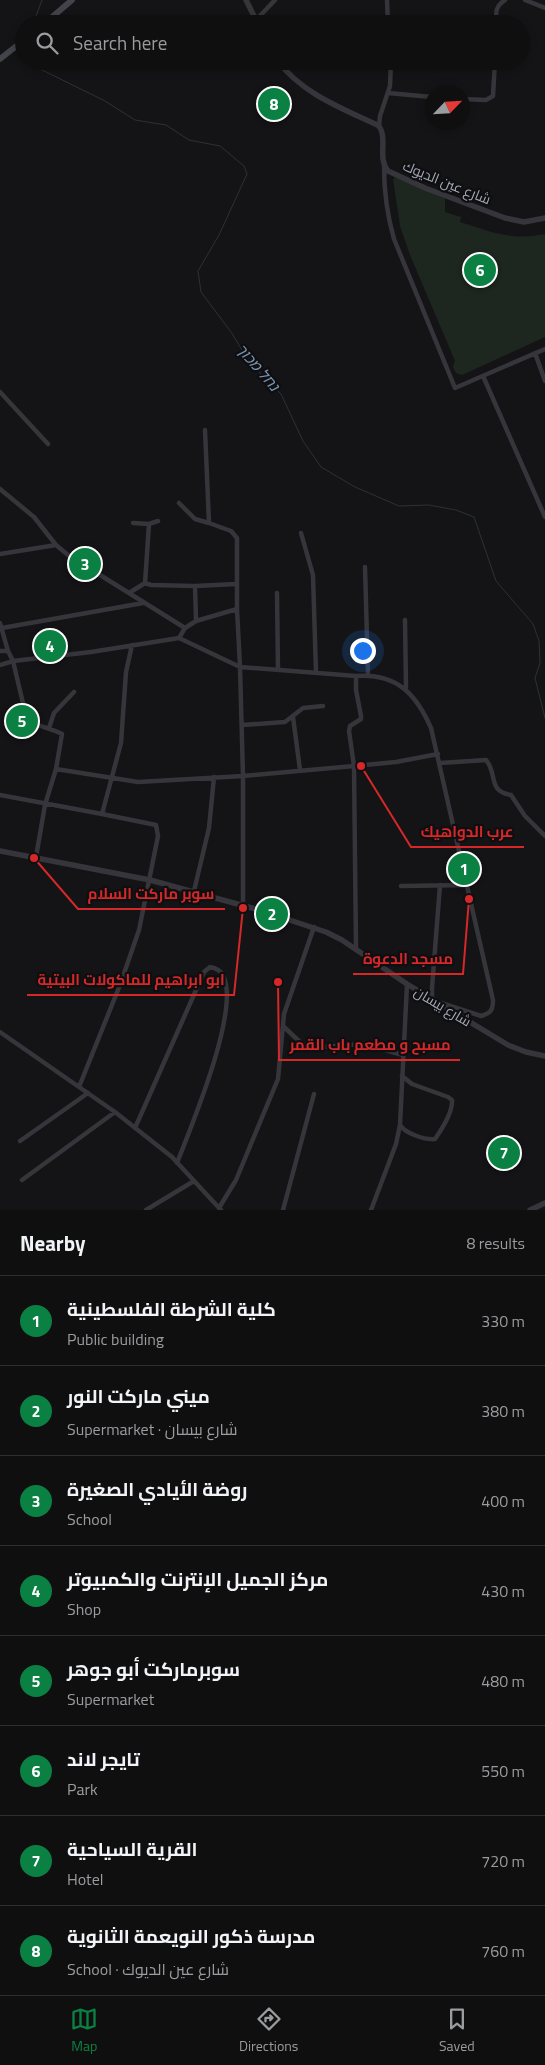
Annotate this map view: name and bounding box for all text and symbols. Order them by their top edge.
search box [15,15,530,70]
text: Search here [73,28,167,57]
icon: search [33,29,61,57]
pin: 8 [258,85,290,123]
north arrow [425,85,470,130]
street label: شارع عين الديوك [400,155,494,209]
pin: 6 [464,251,496,289]
water label: נחל מכוך [231,338,286,397]
pin: 3 [69,545,101,583]
pin: 4 [34,627,66,665]
your location [350,638,376,664]
pin: 5 [6,702,38,740]
callout: عرب الدواهيك [411,817,524,847]
text: عرب الدواهيك [421,820,513,843]
pin: 1 [448,850,480,888]
callout: سوبر ماركت السلام [78,879,225,909]
text: سوبر ماركت السلام [87,882,215,905]
pin: 2 [256,895,288,933]
callout: مسجد الدعوة [353,944,463,974]
text: مسجد الدعوة [363,947,453,970]
callout: ابو ابراهيم للماكولات البيتية [27,965,234,995]
text: ابو ابراهيم للماكولات البيتية [37,968,225,991]
street label: شارع بيسان [410,981,476,1031]
callout: مسبح و مطعم باب القمر [279,1030,460,1060]
text: مسبح و مطعم باب القمر [288,1033,451,1056]
pin: 7 [488,1134,520,1172]
text: Nearby [20,1227,85,1259]
text: 8 results [466,1231,525,1255]
text: كلية الشرطة الفلسطينية [67,1294,276,1323]
text: 1 [32,1309,40,1333]
text: 330 m [481,1309,525,1333]
text: Public building [67,1327,164,1351]
text: ميني ماركت النور [67,1381,210,1410]
text: 2 [32,1399,40,1423]
text: 380 m [481,1399,525,1423]
text: Supermarket · شارع بيسان [67,1417,237,1441]
text: روضة الأيادي الصغيرة [67,1474,247,1503]
text: 3 [32,1489,40,1513]
text: 400 m [481,1489,525,1513]
text: School [67,1507,112,1531]
text: مركز الجميل الإنترنت والكمبيوتر [67,1564,328,1593]
text: 4 [32,1579,40,1603]
text: 430 m [481,1579,525,1603]
text: Shop [67,1597,101,1621]
text: سوبرماركت أبو جوهر [67,1654,240,1683]
text: 5 [32,1669,40,1693]
text: 480 m [481,1669,525,1693]
text: Supermarket [67,1687,154,1711]
text: تايجر لاند [67,1744,140,1773]
text: 6 [32,1759,40,1783]
text: 550 m [481,1759,525,1783]
text: Park [67,1777,98,1801]
text: القرية السياحية [67,1834,198,1863]
text: 7 [32,1849,40,1873]
text: 720 m [481,1849,525,1873]
text: Hotel [67,1867,104,1891]
text: مدرسة ذكور النويعمة الثانوية [67,1921,315,1950]
text: 8 [32,1939,40,1963]
text: 760 m [481,1939,525,1963]
text: School · شارع عين الديوك [67,1957,229,1981]
tab: Map [70,2005,98,2056]
tab: Directions [239,2005,298,2056]
tab: Saved [439,2005,475,2056]

